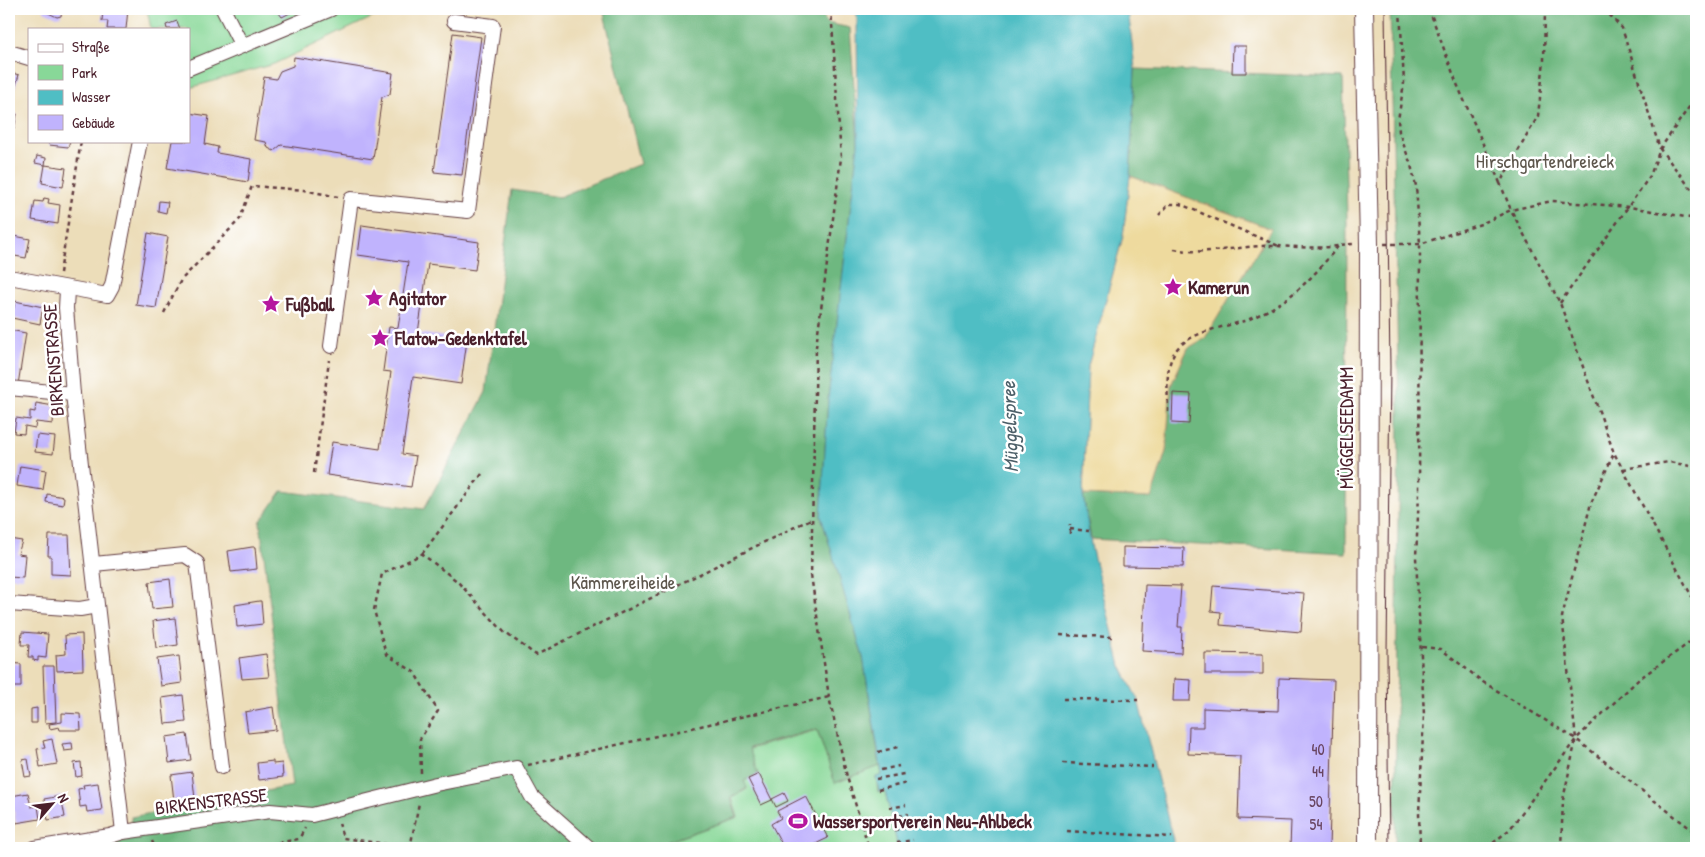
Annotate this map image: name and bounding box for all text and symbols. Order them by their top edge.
legend [28,28,190,142]
text: Straße [72,36,110,57]
text: Park [72,62,97,83]
text: Wasser [72,86,111,107]
text: Gebäude [72,112,115,133]
park label: Hirschgartendreieck [1476,148,1614,174]
place label: Kamerun [1188,274,1250,300]
place icon: Kamerun [1162,276,1184,298]
place label: Agitator [389,285,447,312]
place icon: Agitator [363,287,385,309]
place label: Fußball [285,291,335,318]
place icon: Fußball [260,293,282,315]
street label: BIRKENSTRASSE [36,302,70,417]
place label: Flatow-Gedenktafel [394,325,528,351]
place icon: Flatow-Gedenktafel [369,327,391,349]
street label: MÜGGELSEEDAMM [1333,367,1359,489]
water label: Müggelspree [994,380,1025,473]
park label: Kämmereiheide [571,569,676,595]
house number: 40 [1311,738,1325,760]
house number: 44 [1312,760,1324,782]
north arrow [28,780,78,830]
street label: BIRKENSTRASSE [154,781,269,821]
text: N [54,790,74,806]
house number: 50 [1309,790,1323,812]
place label: Wassersportverein Neu-Ahlbeck [813,808,1032,835]
sports icon: Wassersportverein Neu-Ahlbeck [787,810,809,832]
house number: 54 [1310,813,1322,835]

